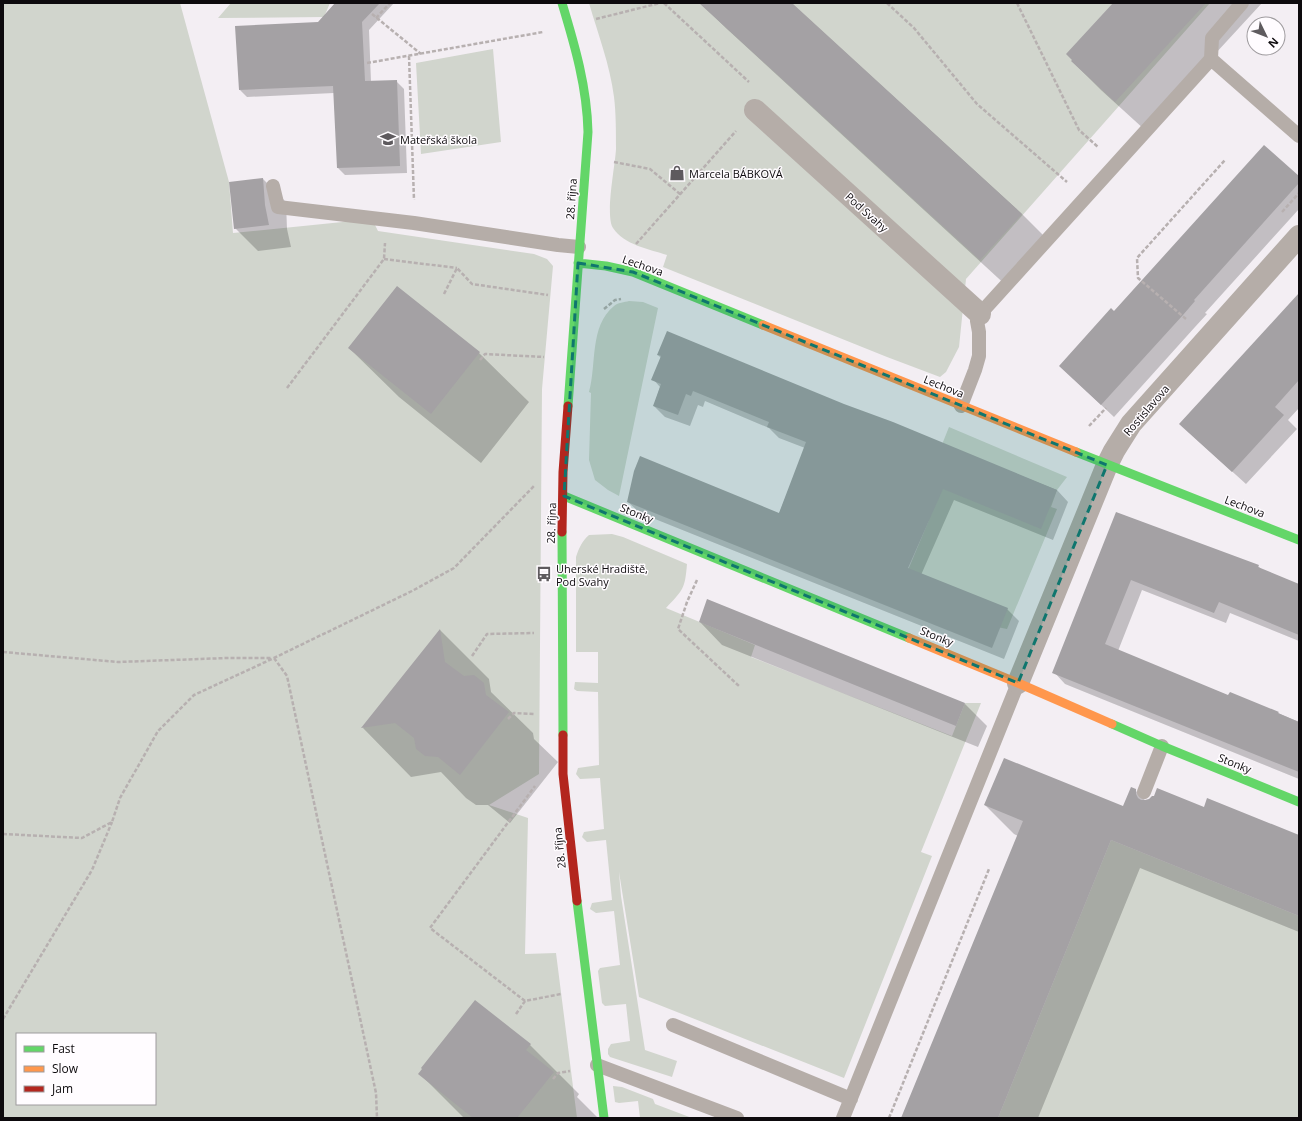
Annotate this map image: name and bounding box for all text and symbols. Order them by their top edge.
north arrow [1246,16,1286,56]
text: N [1265,35,1282,52]
school or university icon: Mateřská škola [379,130,397,148]
place label: Mateřská škola [400,132,477,147]
shop icon: Marcela BÁBKOVÁ [668,164,686,182]
place label: Marcela BÁBKOVÁ [689,166,783,181]
street label: 28. října [562,178,580,220]
street label: Pod Svahy [842,189,892,236]
street label: Lechova [621,251,665,279]
street label: Lechova [922,371,966,401]
street label: Rostislavova [1120,381,1172,439]
street label: Lechova [1223,491,1267,521]
street label: Stonky [618,500,656,527]
street label: 28. října [543,502,559,544]
place label: Uherské Hradiště, Pod Svahy [556,561,648,589]
bus stop icon: Uherské Hradiště, Pod Svahy [535,565,553,583]
street label: Stonky [918,623,956,650]
street label: Stonky [1216,750,1254,777]
street label: 28. října [549,827,569,869]
legend [16,1033,156,1105]
text: Fast [52,1040,75,1057]
text: Slow [52,1060,79,1077]
text: Jam [51,1080,73,1097]

